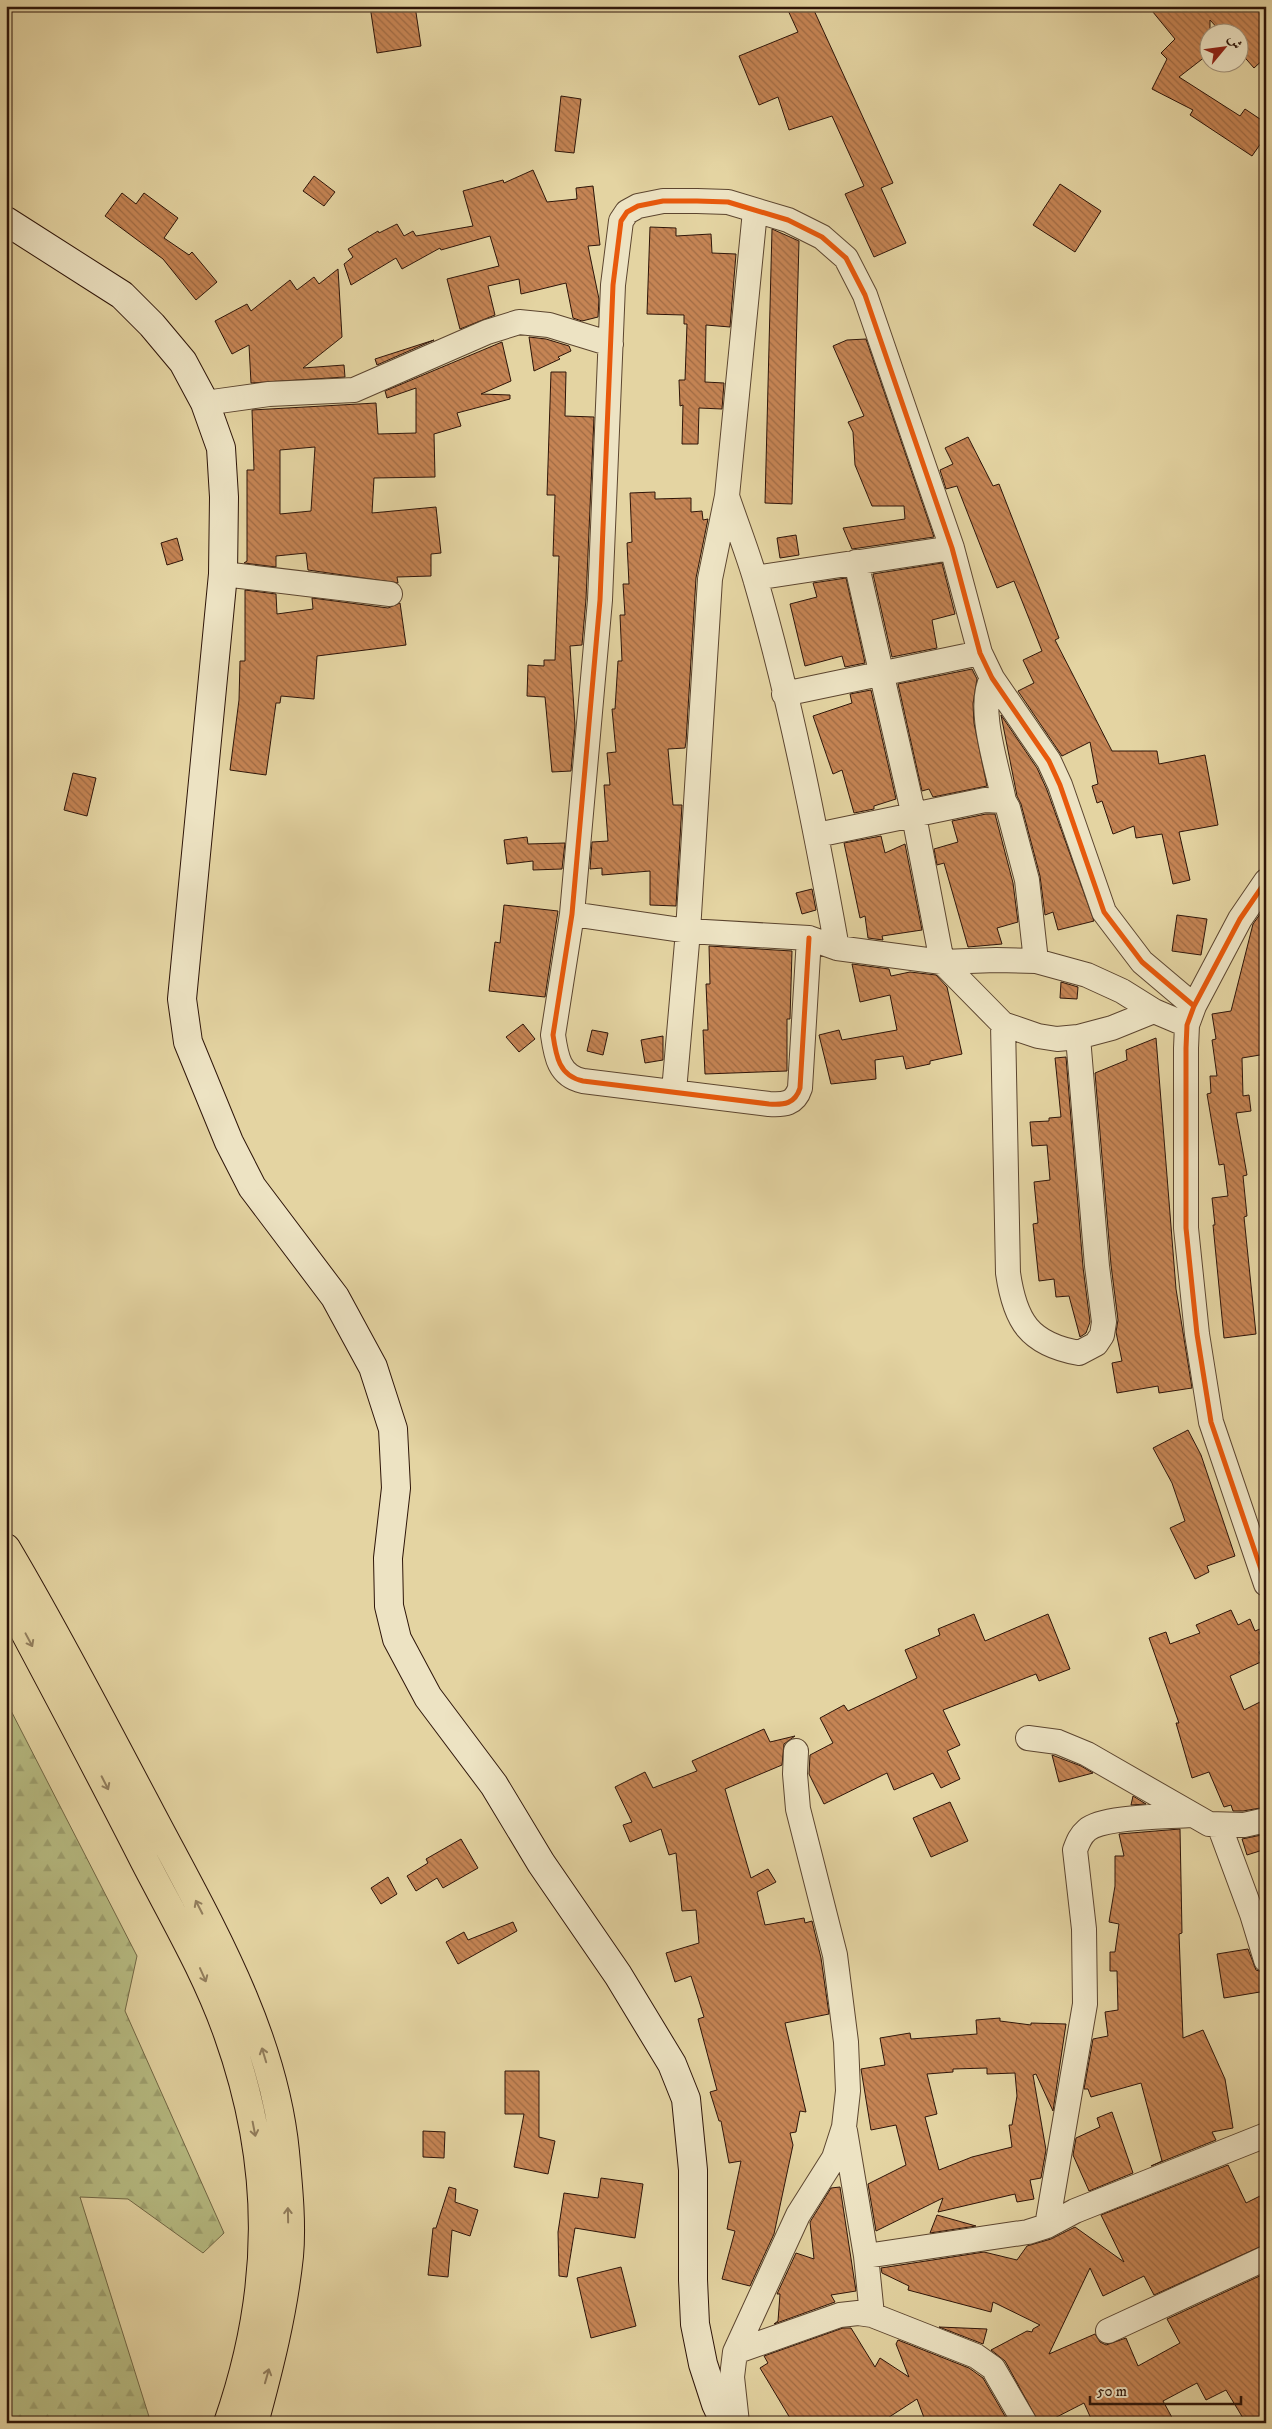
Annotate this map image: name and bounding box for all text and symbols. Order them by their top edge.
north arrow [1200,22,1250,72]
text: ش [1223,32,1246,53]
one-way arrow [25,1632,34,1647]
one-way arrow [100,1776,110,1791]
one-way arrow [194,1900,203,1915]
one-way arrow [198,1967,208,1982]
one-way arrow [258,2048,268,2064]
one-way arrow [250,2120,259,2136]
one-way arrow [284,2208,293,2224]
one-way arrow [263,2368,272,2384]
scale bar [1090,2374,1241,2406]
text: 50 m [1097,2382,1127,2401]

